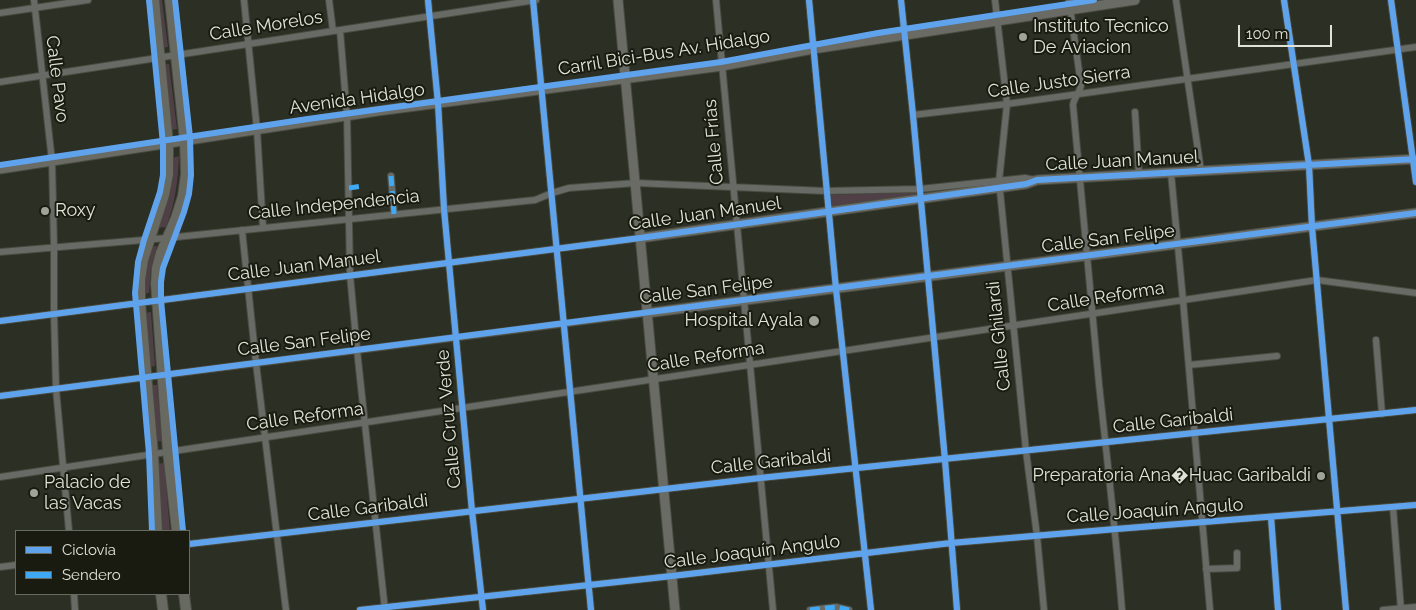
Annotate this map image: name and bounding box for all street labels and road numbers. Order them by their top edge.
street label: Calle Morelos [208,6,324,46]
street label: Carril Bici-Bus Av. Hidalgo [556,26,772,80]
street label: Calle Pavo [41,34,73,124]
street label: Calle Justo Sierra [986,61,1132,103]
street label: Avenida Hidalgo [288,79,426,119]
street label: Calle Frías [700,98,728,186]
street label: Calle Juan Manuel [1045,146,1199,176]
street label: Calle Independencia [247,185,421,225]
street label: Calle Juan Manuel [628,193,782,235]
street label: Calle San Felipe [1040,220,1176,258]
street label: Calle Juan Manuel [227,246,381,286]
street label: Calle San Felipe [638,271,774,309]
street label: Calle Reforma [1046,277,1166,317]
street label: Calle Ghilardi [982,280,1016,392]
street label: Calle San Felipe [236,323,372,361]
street label: Calle Reforma [646,337,766,377]
street label: Calle Cruz Verde [432,349,466,489]
street label: Calle Reforma [245,398,365,436]
street label: Calle Garibaldi [1112,404,1234,438]
street label: Calle Garibaldi [710,445,832,479]
street label: Calle Garibaldi [307,490,429,526]
street label: Calle Joaquín Angulo [1066,494,1244,528]
street label: Calle Joaquín Angulo [663,530,841,574]

